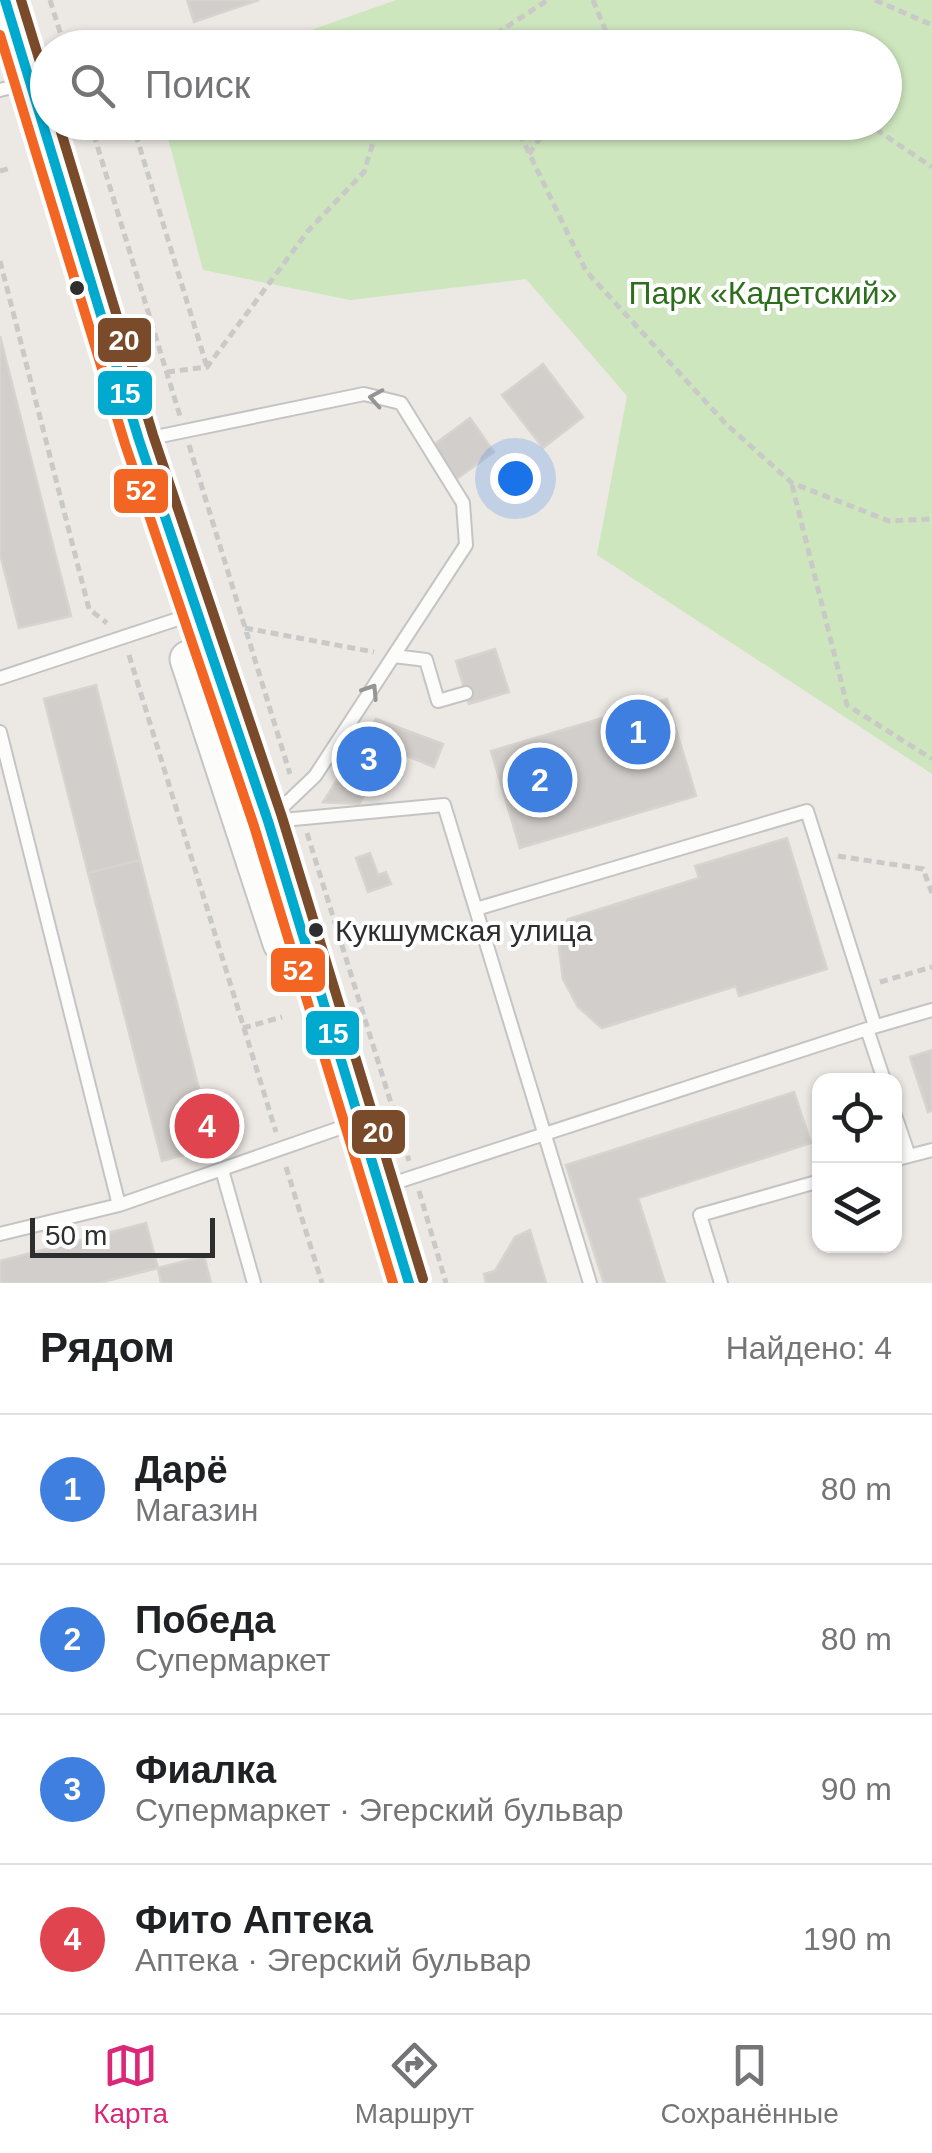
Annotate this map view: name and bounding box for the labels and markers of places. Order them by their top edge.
unlabelled marker [67,278,87,298]
pin: 1 [606,694,670,770]
pin: 3 [336,722,402,796]
pin: 2 [508,742,572,818]
place label: Кукшумская улица [335,914,593,947]
marker: Кукшумская улица [306,920,326,940]
pin: 4 [174,1088,240,1164]

